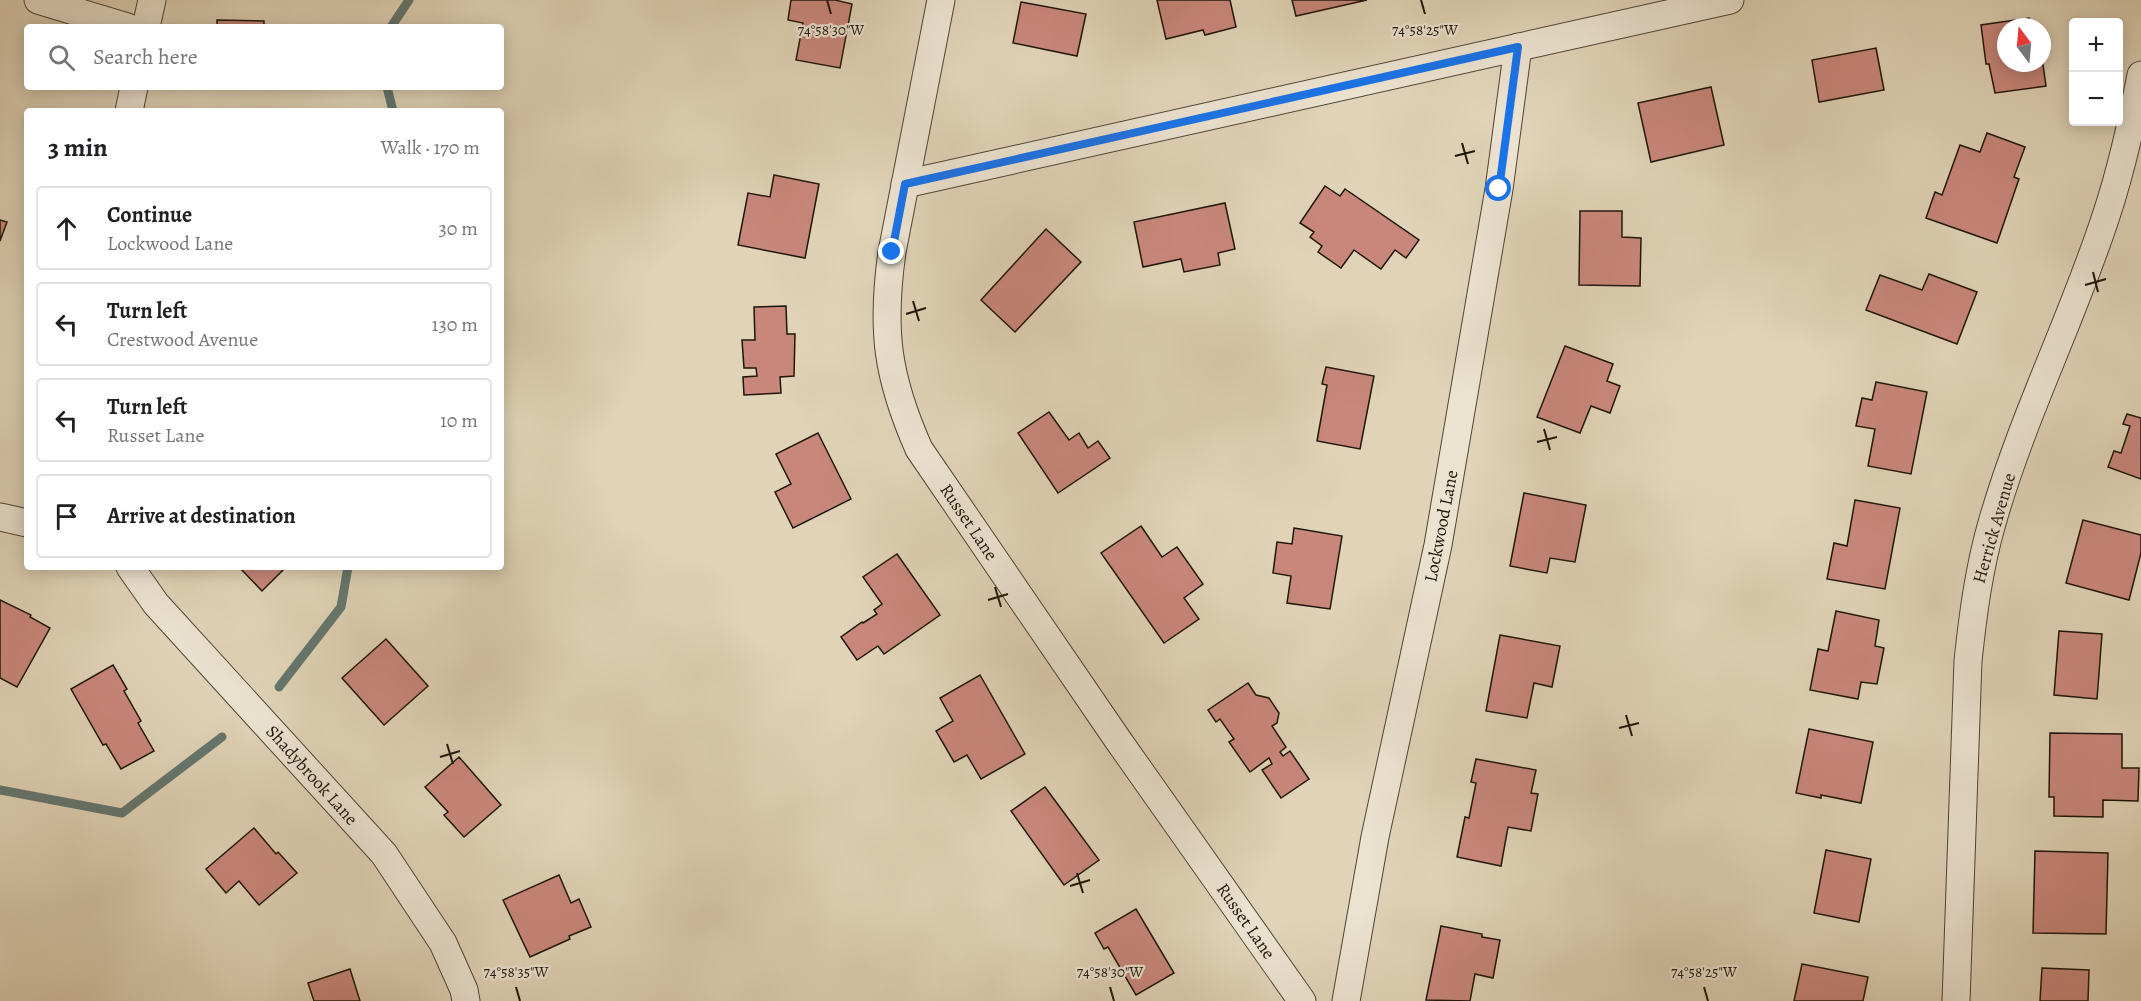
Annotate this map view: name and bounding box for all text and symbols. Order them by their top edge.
north arrow [1997,18,2051,72]
map controls [2069,18,2123,126]
button: + [2069,18,2123,72]
text: 74°58'30"W [798,20,864,40]
text: 74°58'25"W [1392,20,1458,40]
search box [24,24,504,90]
icon: search [45,41,78,74]
text: Search here [93,42,198,72]
button: − [2069,72,2123,126]
text: 3 min [48,130,108,165]
text: Walk · 170 m [380,134,480,161]
route start [1485,175,1511,201]
text: Continue [107,200,192,230]
icon: ahead [50,212,83,245]
text: 30 m [438,215,478,242]
text: Lockwood Lane [107,230,233,257]
route end [878,238,904,264]
text: Turn left [107,296,187,326]
icon: left [50,308,83,341]
text: 130 m [432,311,478,338]
text: Crestwood Avenue [107,326,258,353]
text: Turn left [107,392,187,422]
icon: left [50,404,83,437]
text: 10 m [440,407,478,434]
text: Russet Lane [107,422,204,449]
street label: Lockwood Lane [1418,468,1464,584]
street label: Herrick Avenue [1967,470,2021,586]
street label: Russet Lane [935,479,1003,565]
icon: arrive [50,500,83,533]
text: Arrive at destination [107,501,296,531]
street label: Shadybrook Lane [261,720,363,830]
street label: Russet Lane [1211,878,1281,964]
text: 74°58'35"W [483,962,549,982]
text: 74°58'30"W [1077,962,1143,982]
text: 74°58'25"W [1671,962,1737,982]

